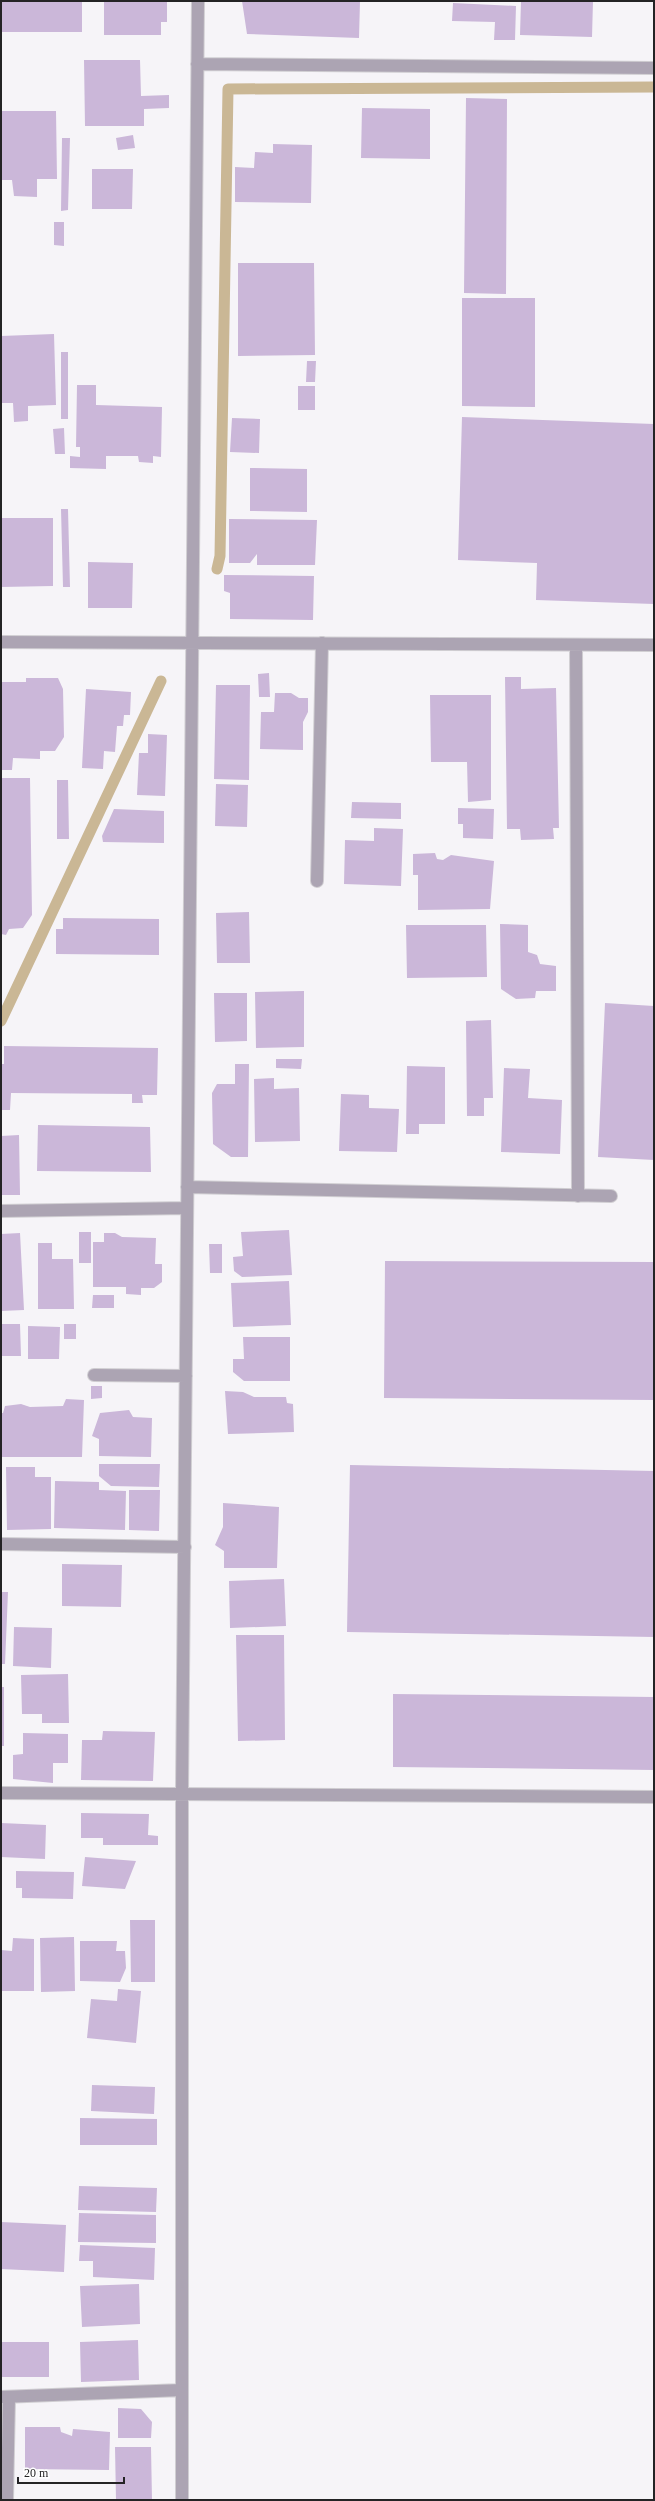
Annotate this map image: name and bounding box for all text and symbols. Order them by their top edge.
scale bar [18,2459,124,2485]
text: 20 m [24,2466,49,2480]

